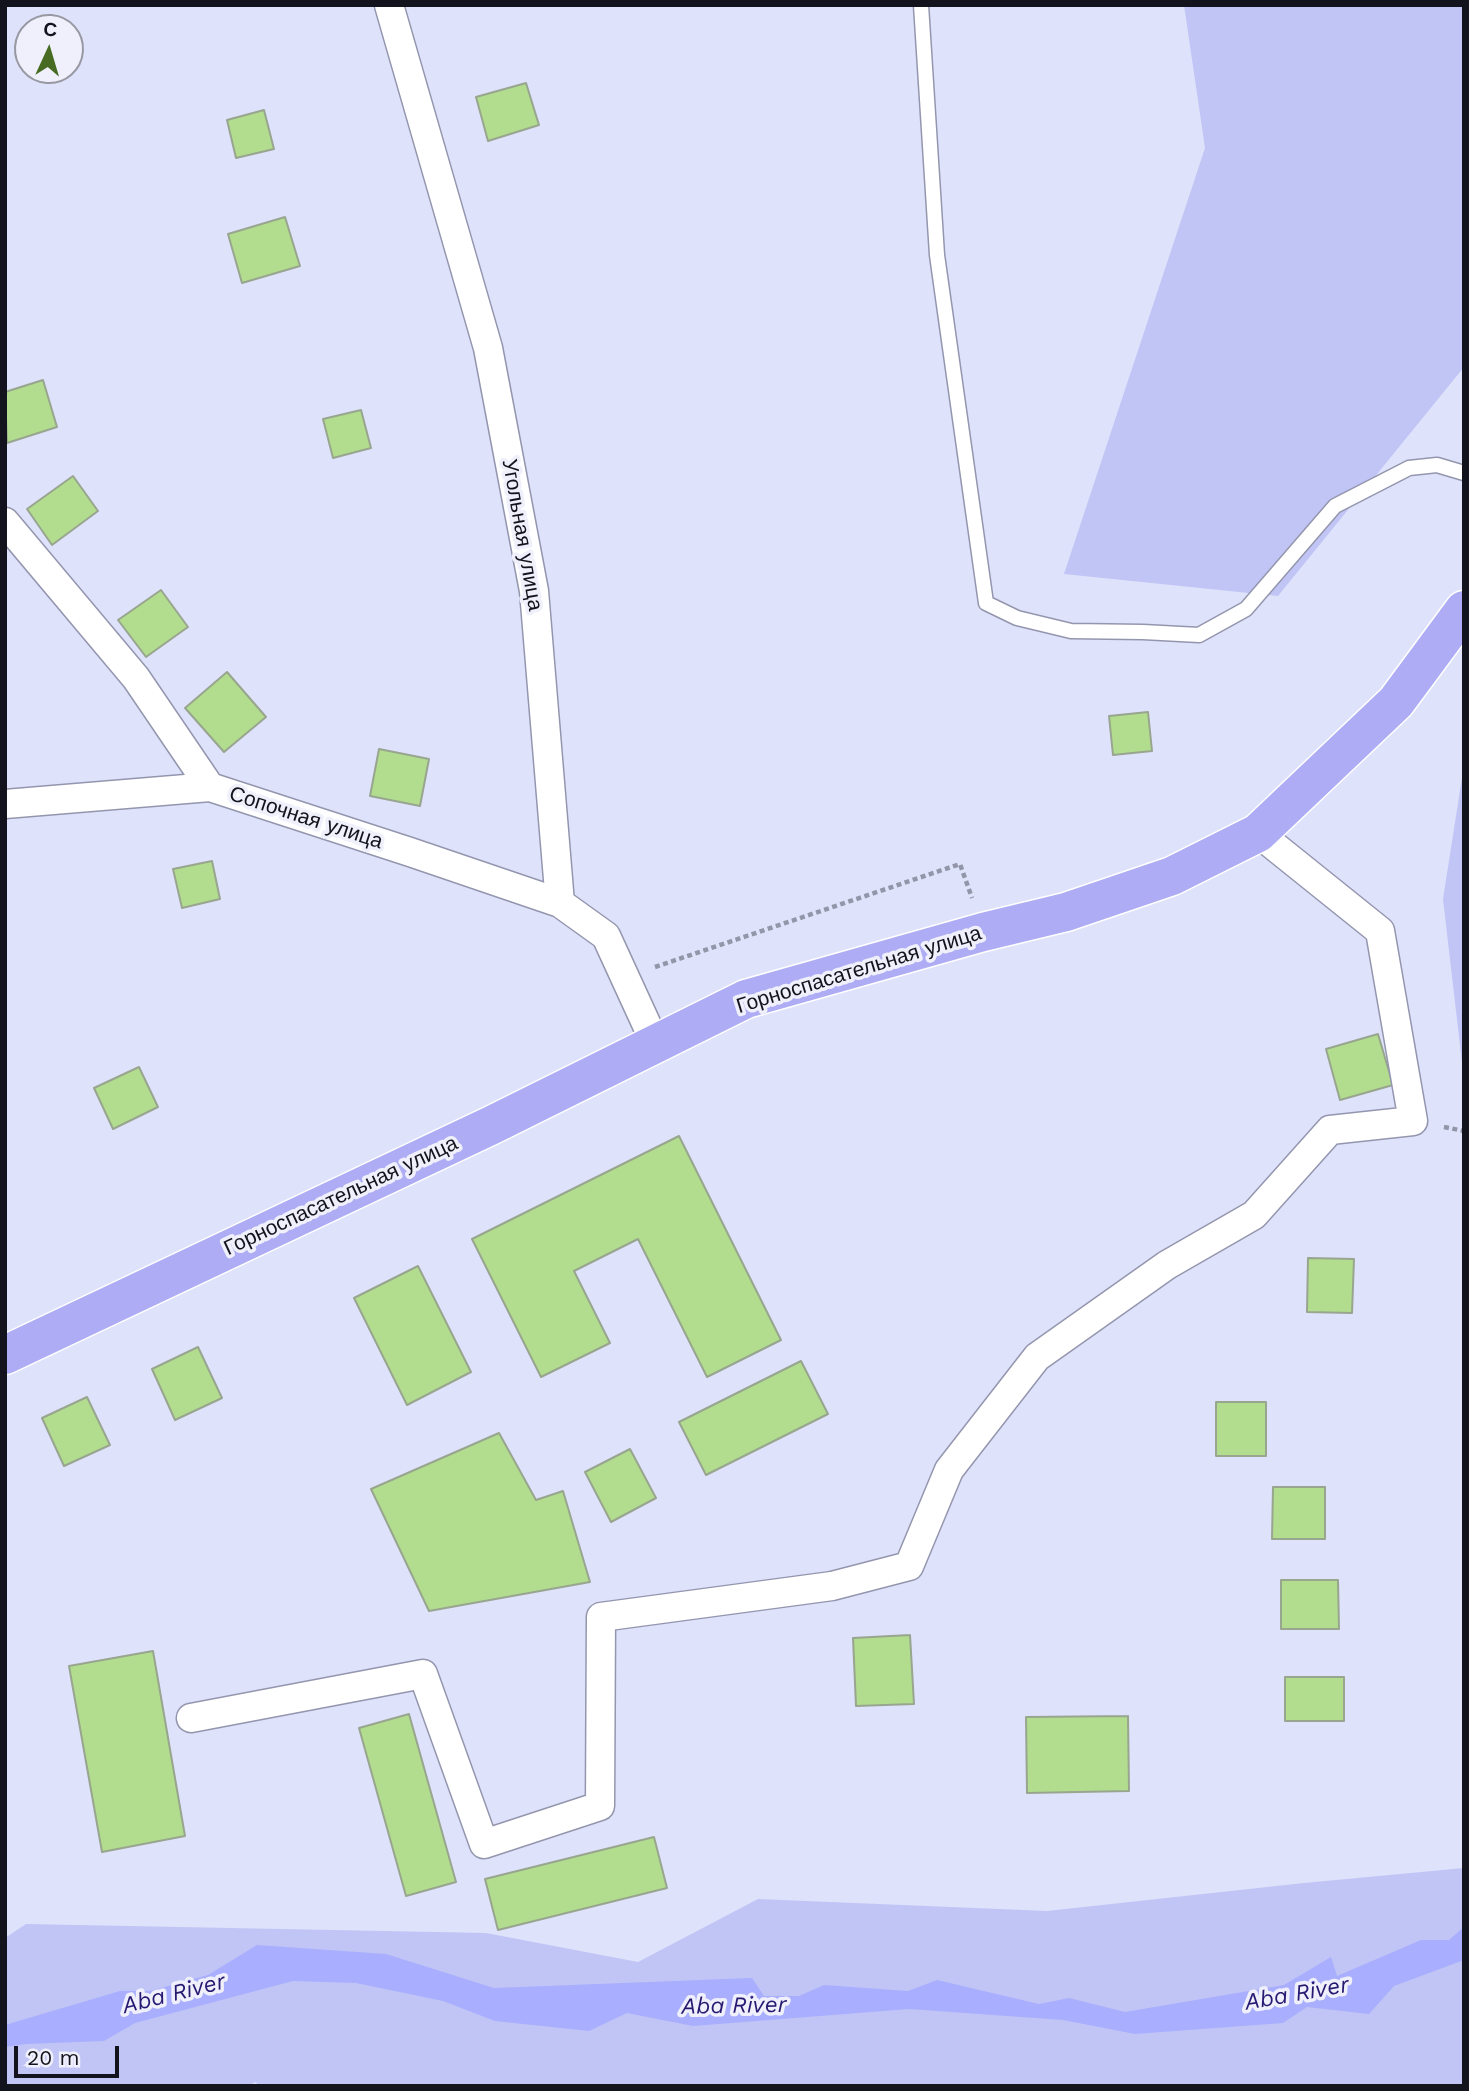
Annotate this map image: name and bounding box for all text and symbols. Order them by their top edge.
north arrow [14,14,84,84]
text: С [43,18,58,41]
street label: Угольная улица [496,457,548,613]
street label: Сопочная улица [226,781,386,855]
street label: Горноспасательная улица [733,921,985,1019]
street label: Горноспасательная улица [220,1131,462,1261]
water label: Aba River [120,1968,228,2020]
water label: Aba River [1243,1971,1351,2017]
water label: Aba River [681,1991,787,2021]
scale bar [18,2032,122,2076]
text: 20 m [27,2045,79,2070]

